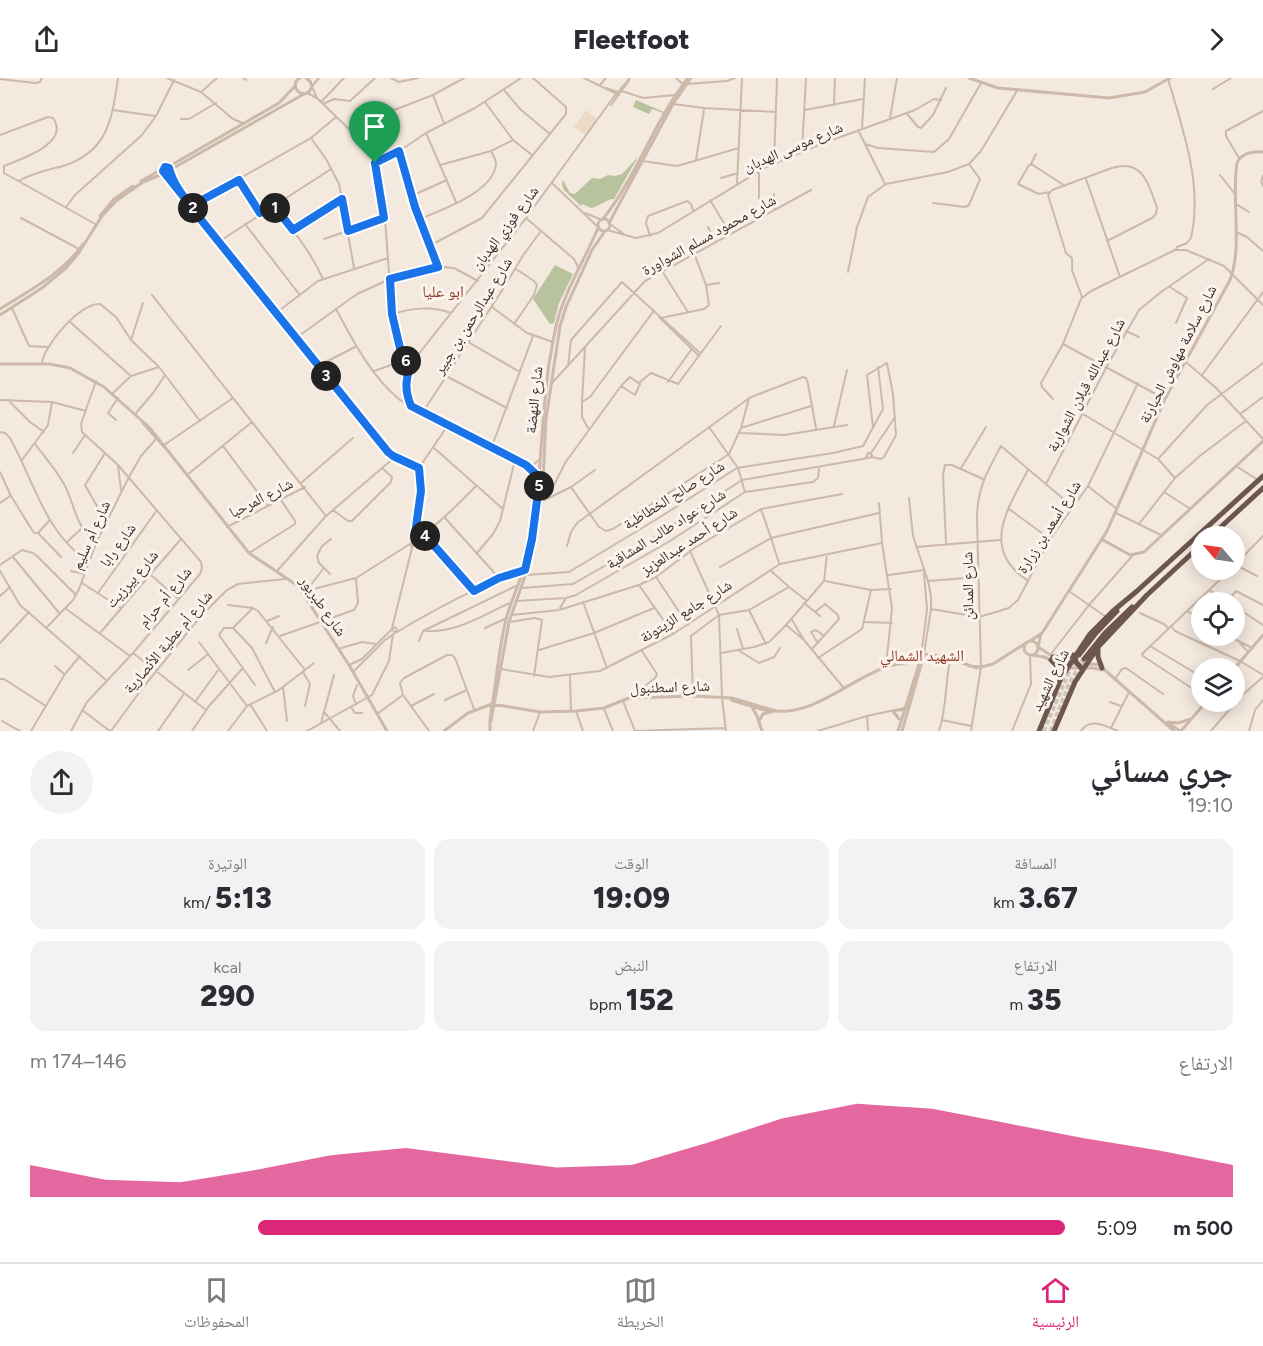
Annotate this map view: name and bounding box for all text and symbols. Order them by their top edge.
icon: share [30,23,63,56]
text: Fleetfoot [573,23,690,56]
icon: forward [1200,23,1233,56]
pin [349,101,400,163]
icon: arrive [358,110,391,143]
street label: شارع موسى الهدبان [741,118,846,177]
street label: شارع فوزي الهدبان [468,182,545,275]
street label: شارع محمود مسلم الشواورة [639,191,780,280]
pin: 2 [178,193,208,223]
pin: 1 [260,193,290,223]
text: 2 [188,198,198,217]
text: 1 [272,198,278,217]
street label: شارع عبدالرحمن بن جبير [429,254,517,379]
district label: ابو عليا [422,282,464,301]
street label: شارع سلامة مهاوش الحبارنة [1135,282,1222,426]
street label: شارع عبدالله قبلان الشواربة [1043,315,1130,455]
pin: 6 [391,346,421,376]
text: 6 [401,351,411,370]
pin: 3 [311,361,341,391]
street label: شارع النهضة [522,365,547,435]
text: 3 [322,366,330,385]
street label: شارع صالح الخطاطبة [620,457,728,534]
pin: 5 [524,471,554,501]
street label: شارع المرحبا [226,474,296,523]
text: 5 [534,476,544,495]
street label: شارع أسعد بن زرارة [1013,477,1086,577]
street label: شارع عواد طالب المشاقبة [603,485,730,574]
street label: شارع أم سليم [68,498,115,573]
street label: شارع أحمد عبدالعزيز [636,503,741,580]
street label: شارع رابا [96,520,141,571]
pin: 4 [410,521,440,551]
text: 4 [420,526,430,545]
north arrow [1191,526,1245,580]
map controls [1191,526,1245,712]
street label: شارع بيرزيت [102,546,163,612]
street label: شارع المدائن [958,551,979,621]
street label: شارع أم حرام [135,563,196,632]
street label: شارع طبربور [294,572,350,640]
street label: شارع جامع الزيتونة [637,576,736,647]
street label: شارع أم عطية الأنصارية [120,587,217,698]
button: locate [1191,592,1245,646]
district label: الشهيد الشمالي [880,646,964,668]
street label: شارع الشهيد [1027,646,1074,715]
button: layers [1191,658,1245,712]
street label: شارع اسطنبول [630,677,710,698]
button: share [30,751,93,814]
text: جري مسائي [1090,751,1233,790]
text: 19:10 [1187,793,1233,817]
text: الوتيرة [208,854,247,873]
text: الوقت [614,854,649,873]
text: المسافة [1014,854,1057,873]
text: 5:13 [215,879,272,916]
text: 19:09 [593,879,670,916]
text: 3.67 [1019,879,1078,916]
text: /km [183,893,215,912]
text: km [993,893,1019,912]
text: النبض [614,956,649,975]
text: الارتفاع [1014,956,1057,975]
text: kcal [214,958,241,977]
text: 290 [200,977,255,1014]
text: 152 [626,981,674,1018]
text: 35 [1027,981,1061,1018]
text: bpm [589,995,626,1014]
text: m [1010,995,1027,1014]
text: 146–174 m [30,1049,126,1073]
text: الارتفاع [1178,1051,1233,1075]
text: 5:09 [1096,1216,1137,1240]
text: 500 m [1173,1216,1233,1240]
tab: المحفوظات [184,1274,249,1337]
tab: الخريطة [617,1274,664,1337]
tab: الرئيسية [1032,1274,1079,1337]

